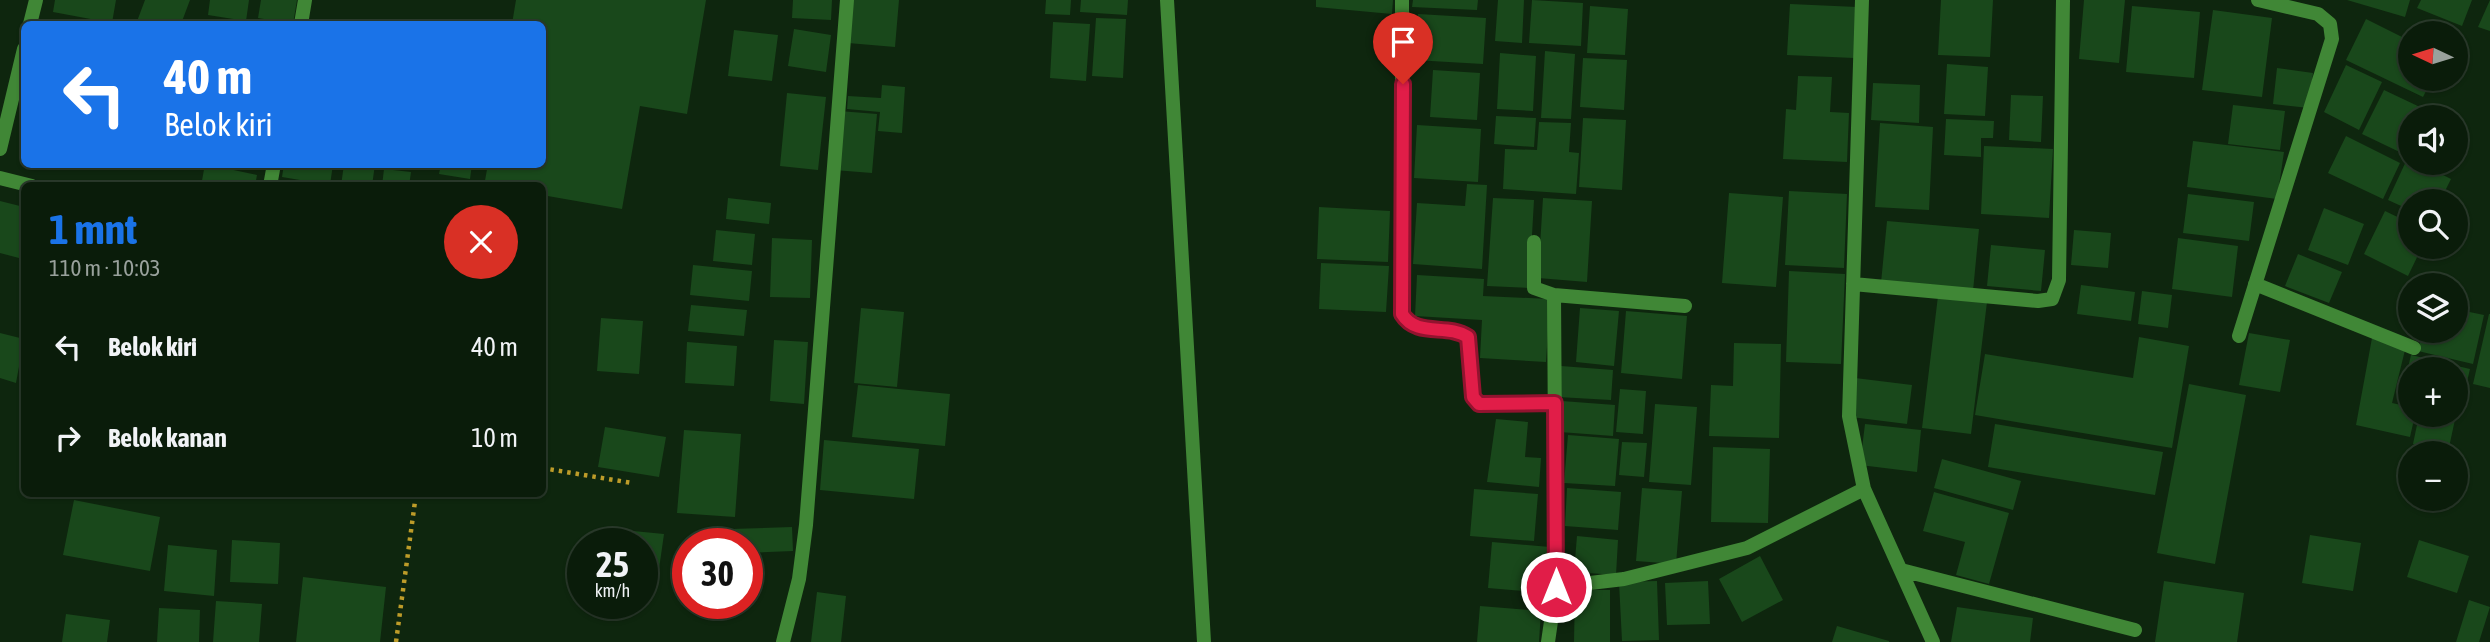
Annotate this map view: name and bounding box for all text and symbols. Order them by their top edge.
pin [1373,12.0,1433,84]
north arrow [2398,21,2468,91]
map controls [2398,21,2468,511]
icon: arrive [1384,23,1422,61]
text: 40 m [164,48,252,104]
icon: left [49,49,140,140]
button: sound [2398,105,2468,175]
text: Belok kiri [164,106,273,143]
button: search [2398,189,2468,259]
text: 1 mnt [49,205,137,253]
button: close [444,205,518,279]
text: 110 m · 10:03 [49,255,161,281]
button: layers [2398,273,2468,343]
icon: left [49,328,87,366]
text: Belok kiri [108,332,197,362]
text: 40 m [471,332,518,362]
button: + [2398,357,2468,427]
icon: right [49,419,87,457]
text: Belok kanan [108,423,227,453]
text: 10 m [471,423,518,453]
button: − [2398,441,2468,511]
speed limit sign: 30 [672,528,763,619]
text: 25 [596,544,629,584]
position arrow [1519,550,1593,624]
text: km/h [595,580,630,601]

